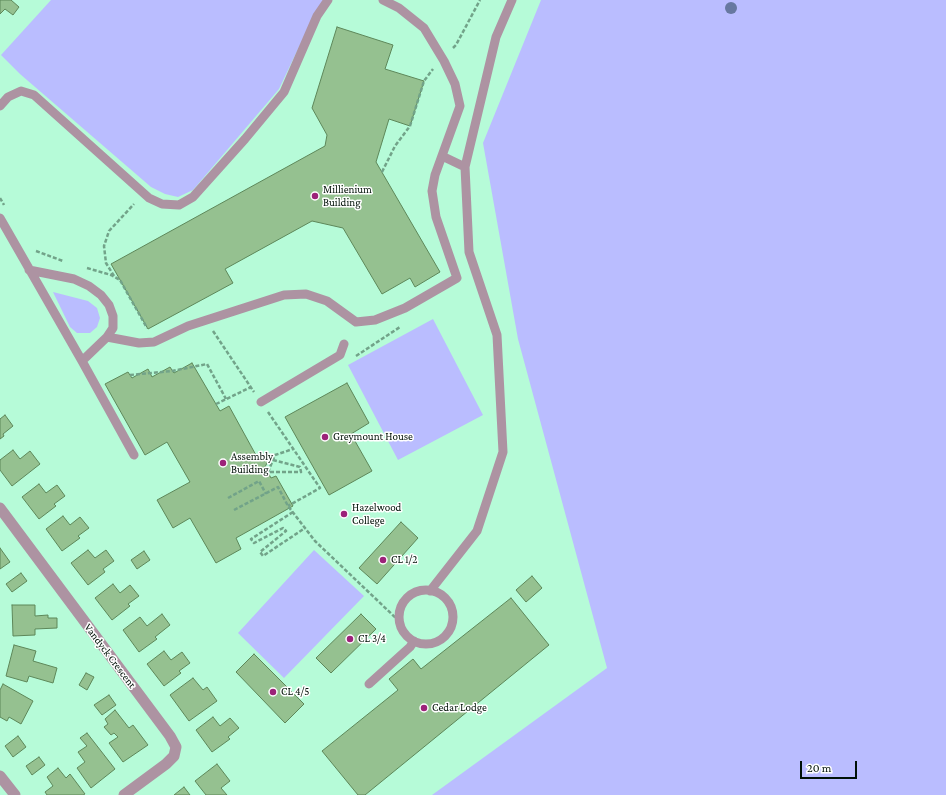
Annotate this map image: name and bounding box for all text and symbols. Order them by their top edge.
place label: Millienium Building [323,183,372,209]
marker: Millienium Building [310,191,320,201]
place label: Greymount House [333,430,413,444]
marker: Greymount House [320,432,330,442]
place label: Assembly Building [231,450,273,476]
marker: Assembly Building [218,458,228,468]
place label: Hazelwood College [352,501,401,527]
marker: Hazelwood College [339,509,349,519]
place label: CL 1/2 [391,553,417,567]
marker: CL 1/2 [378,555,388,565]
street label: Vandyck Crescent [81,621,139,691]
place label: CL 3/4 [358,632,386,646]
marker: CL 3/4 [345,634,355,644]
place label: CL 4/5 [281,685,309,699]
marker: CL 4/5 [268,687,278,697]
place label: Cedar Lodge [432,701,487,715]
marker: Cedar Lodge [419,703,429,713]
scale bar [802,753,859,779]
text: 20 m [807,761,831,775]

